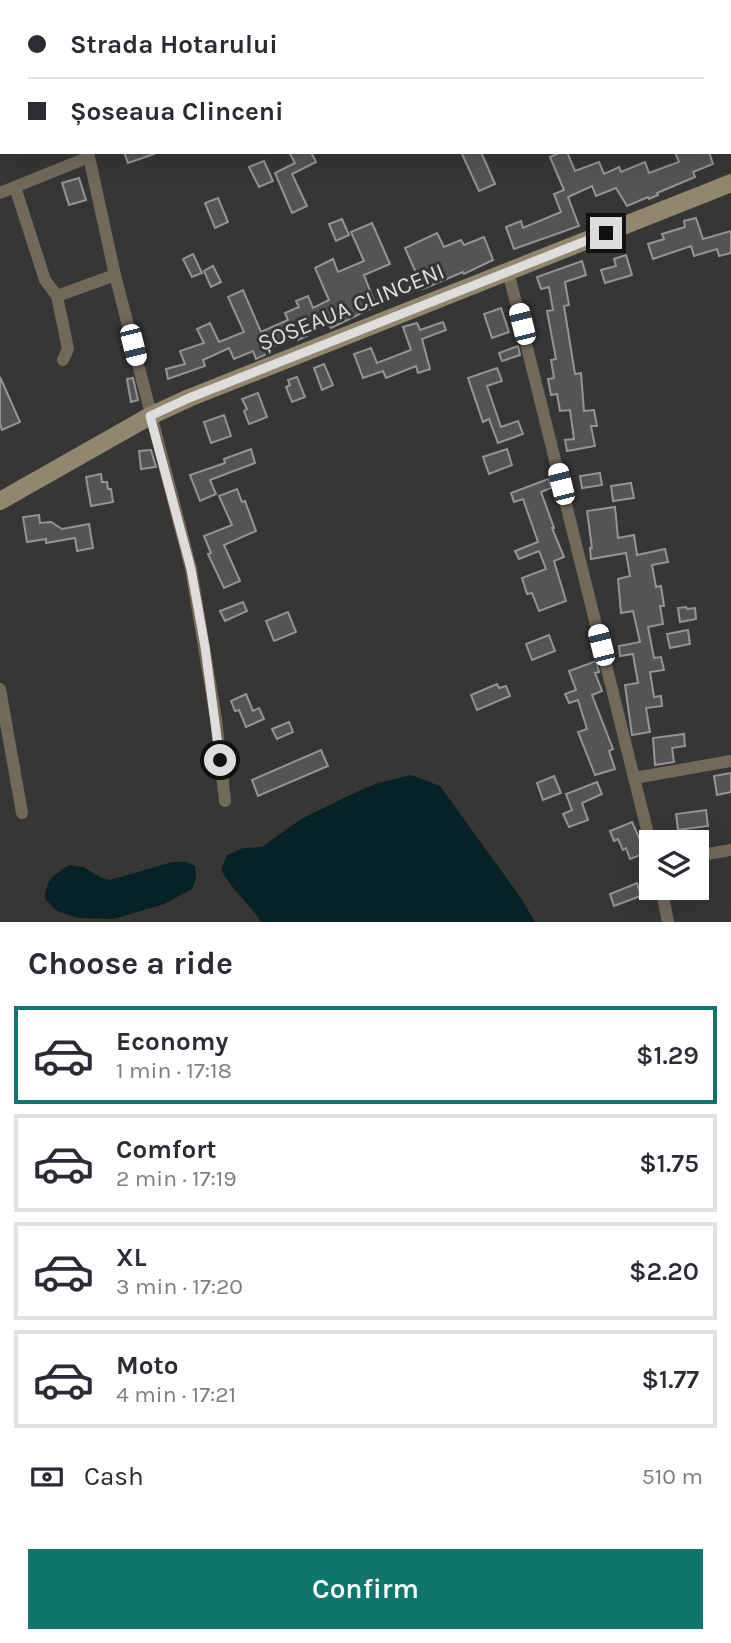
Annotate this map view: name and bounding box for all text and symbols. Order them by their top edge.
text: Strada Hotarului [70,29,278,60]
text: Șoseaua Clinceni [70,96,283,127]
route end [590,217,622,249]
street label: ȘOSEAUA CLINCENI [254,257,448,357]
car [507,301,538,347]
car [118,322,149,368]
car [546,461,577,507]
car [586,622,617,668]
route start [204,744,236,776]
map controls [639,830,709,900]
button: layers [639,830,709,900]
text: Choose a ride [28,945,233,982]
icon: car [32,1024,95,1087]
text: Economy [116,1026,228,1057]
text: $1.29 [636,1040,699,1071]
text: 1 min · 17:18 [116,1057,232,1084]
icon: car [32,1132,95,1195]
text: Comfort [116,1134,217,1165]
text: $1.75 [639,1148,699,1179]
text: 2 min · 17:19 [116,1165,237,1192]
icon: car [32,1240,95,1303]
text: XL [116,1242,147,1273]
text: $2.20 [629,1256,699,1287]
text: 3 min · 17:20 [116,1273,243,1300]
icon: car [32,1348,95,1411]
text: Moto [116,1350,178,1381]
text: $1.77 [642,1364,699,1395]
text: 4 min · 17:21 [116,1381,236,1408]
icon: cash [28,1458,66,1496]
text: Cash [84,1461,144,1492]
text: 510 m [642,1463,703,1490]
button: Confirm [28,1549,703,1629]

